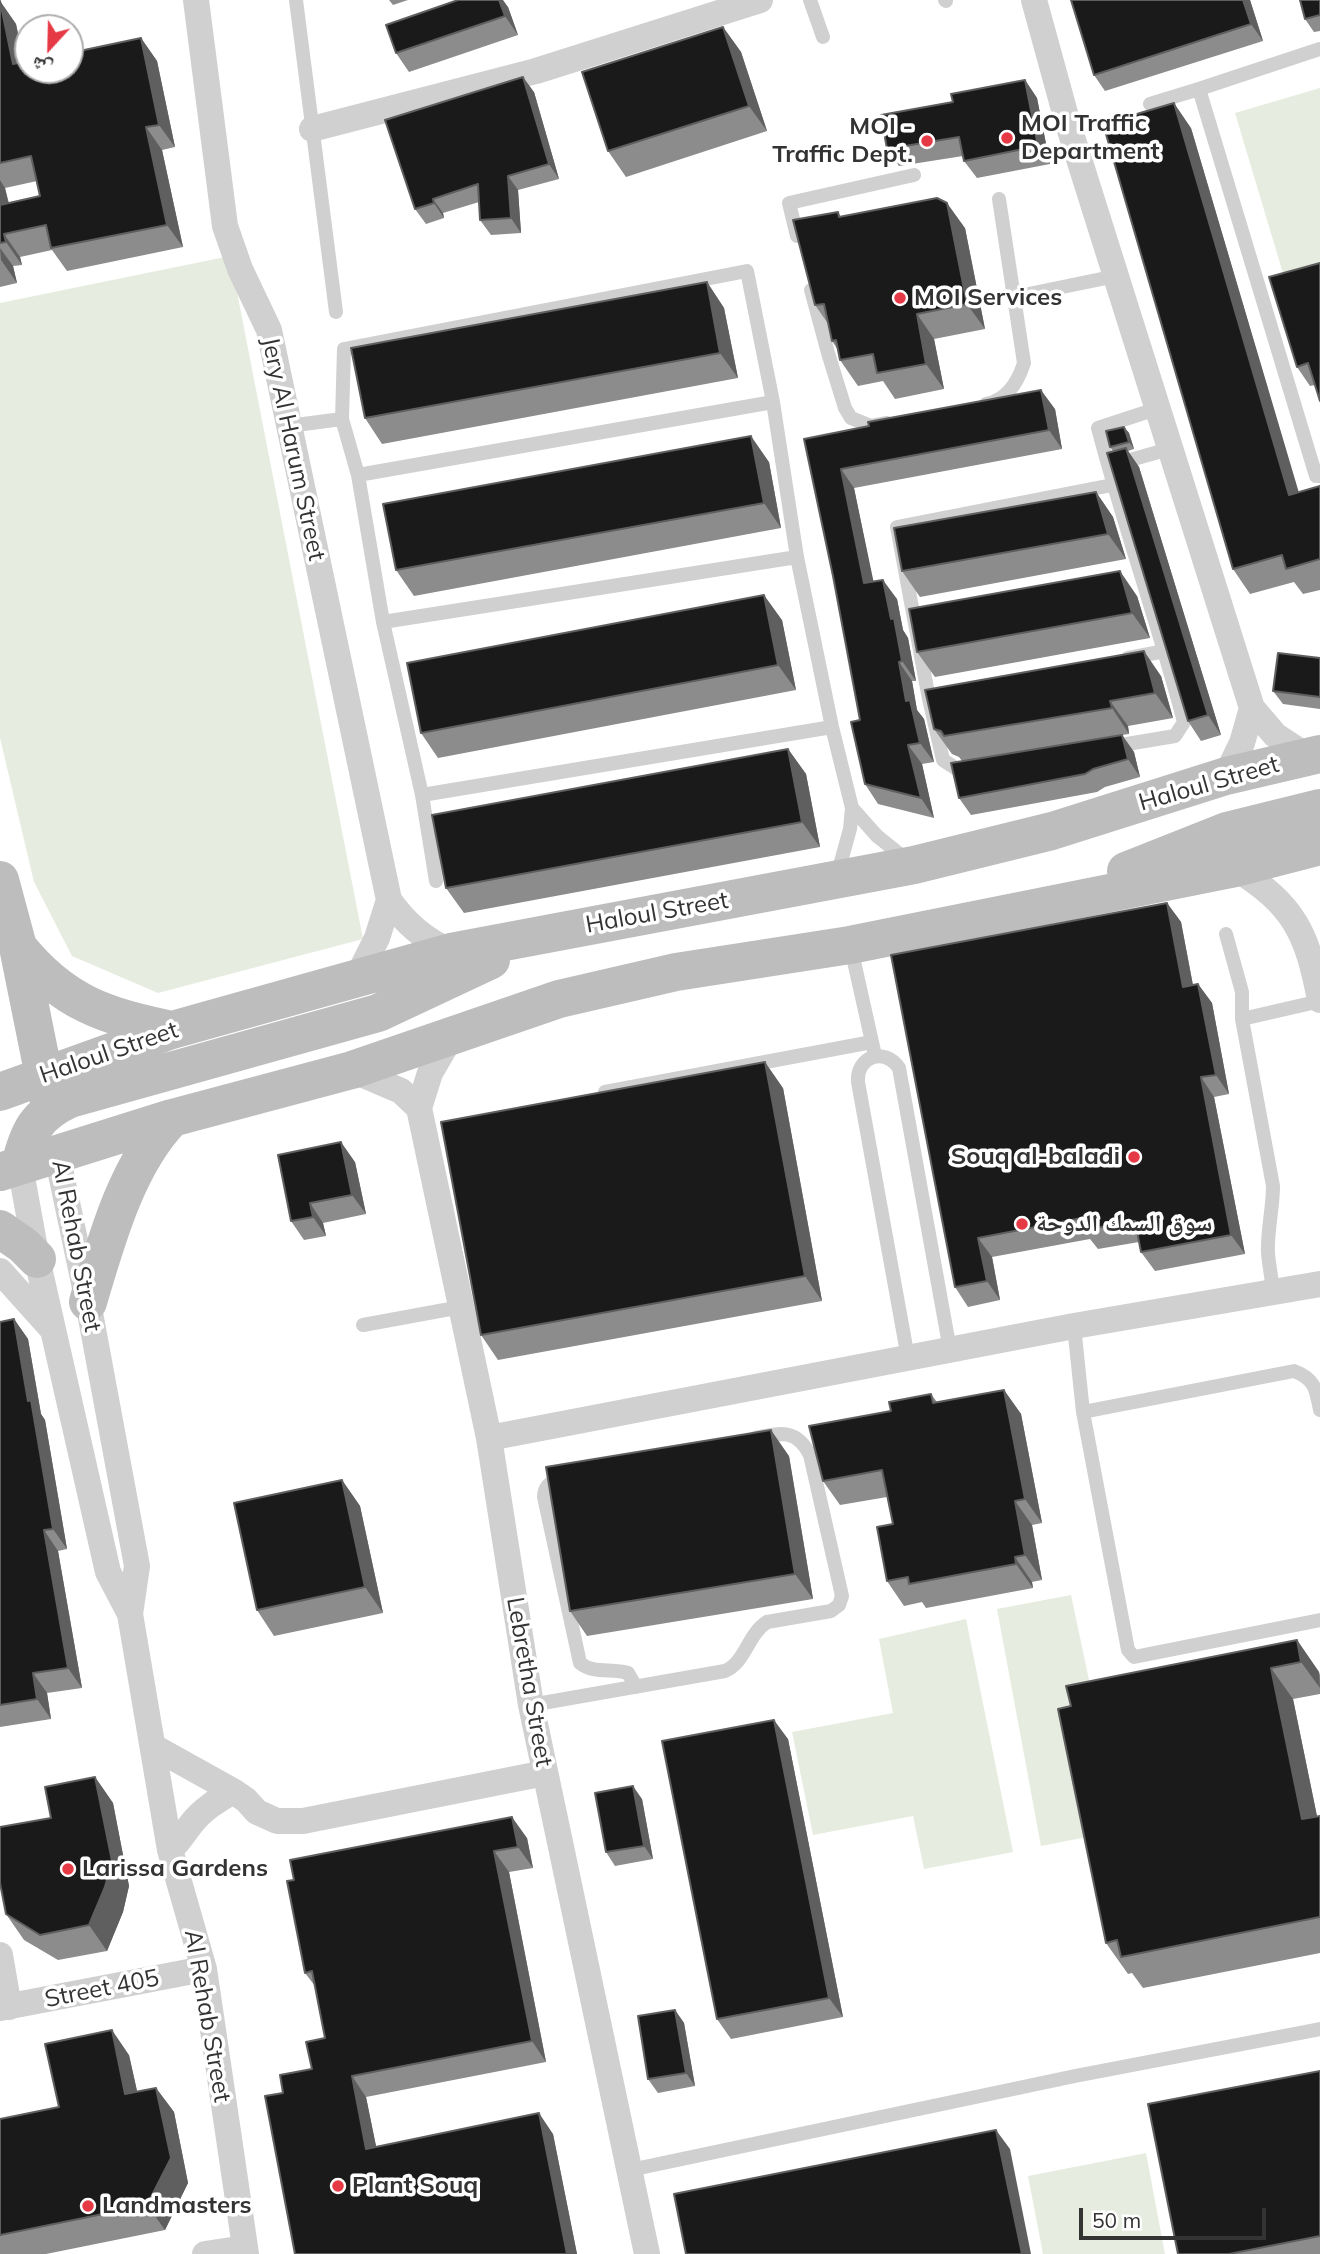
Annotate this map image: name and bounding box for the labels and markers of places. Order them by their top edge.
place label: MOI Traffic Department [1021,110,1160,166]
place label: MOI - Traffic Dept. [772,113,913,169]
marker: MOI Traffic Department [999,130,1015,146]
marker: MOI - Traffic Dept. [919,133,935,149]
place label: MOI Services [914,284,1062,312]
marker: MOI Services [892,290,908,306]
place label: Souq al-baladi [951,1143,1120,1171]
marker: Souq al-baladi [1126,1149,1142,1165]
place label: سوق السمك الدوحة [1036,1210,1212,1238]
marker: سوق السمك الدوحة [1014,1216,1030,1232]
place label: Larissa Gardens [82,1855,268,1883]
marker: Larissa Gardens [60,1861,76,1877]
place label: Plant Souq [352,2172,478,2200]
marker: Plant Souq [330,2178,346,2194]
place label: Landmasters [102,2192,251,2220]
marker: Landmasters [80,2198,96,2214]

